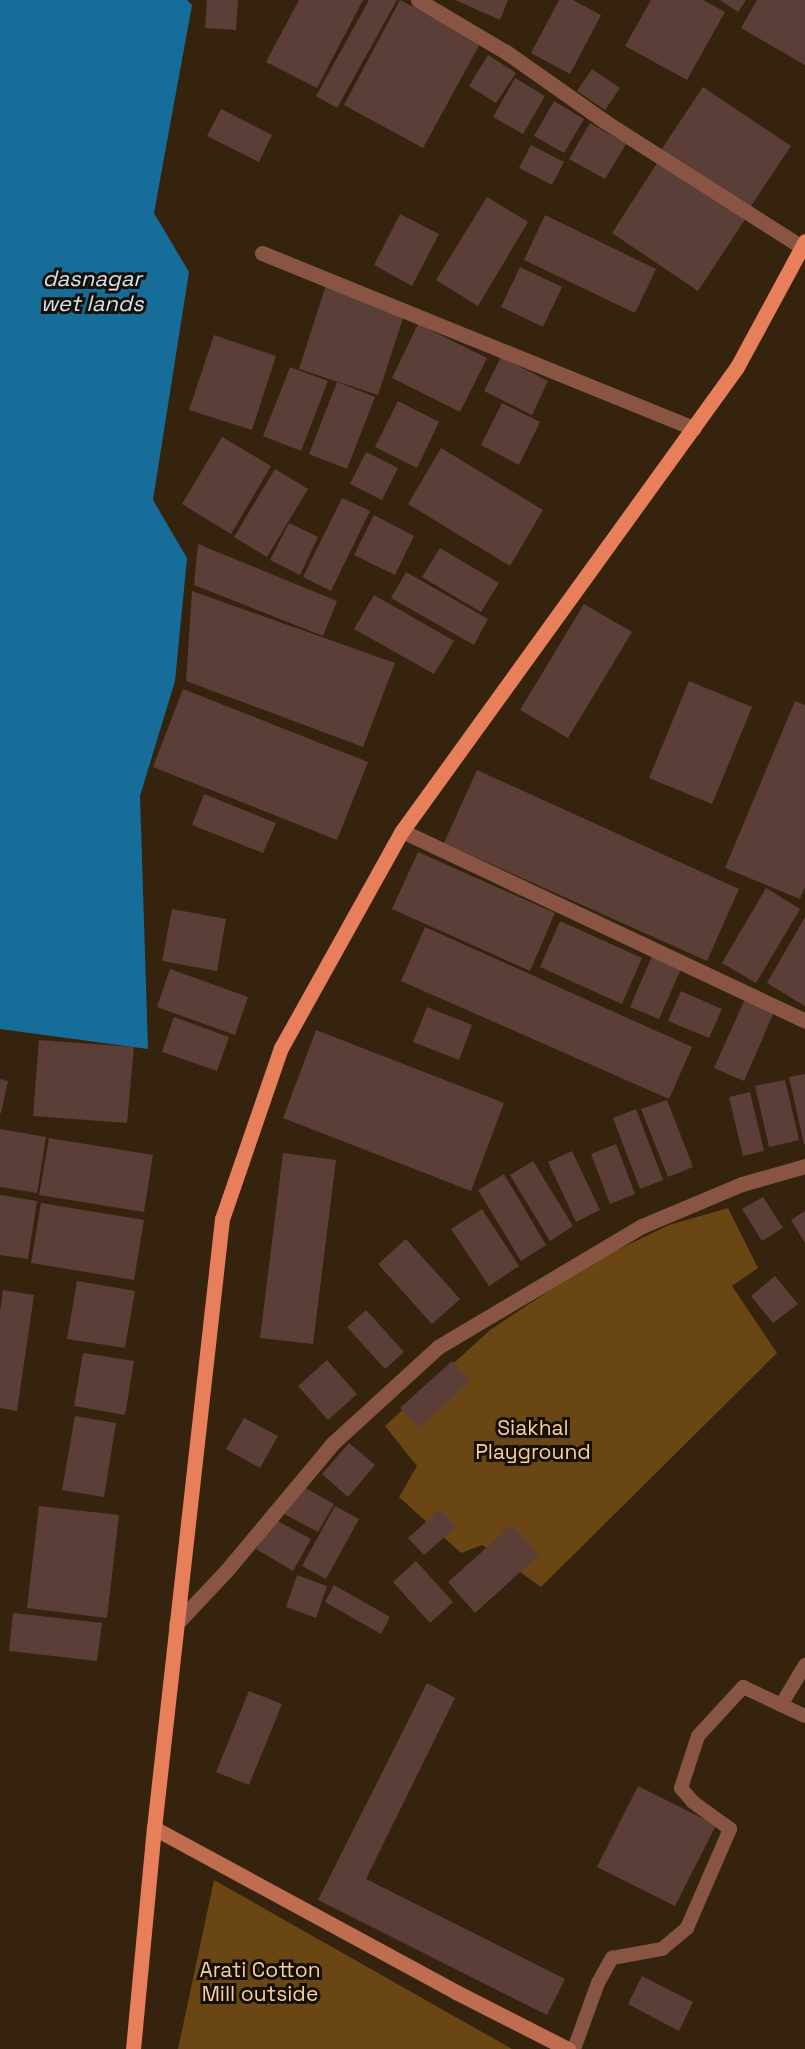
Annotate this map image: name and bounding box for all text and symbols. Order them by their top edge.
water label: dasnagar wet lands [40,265,144,316]
park label: Siakhal Playground [475,1415,591,1465]
park label: Arati Cotton Mill outside [199,1957,321,2007]

